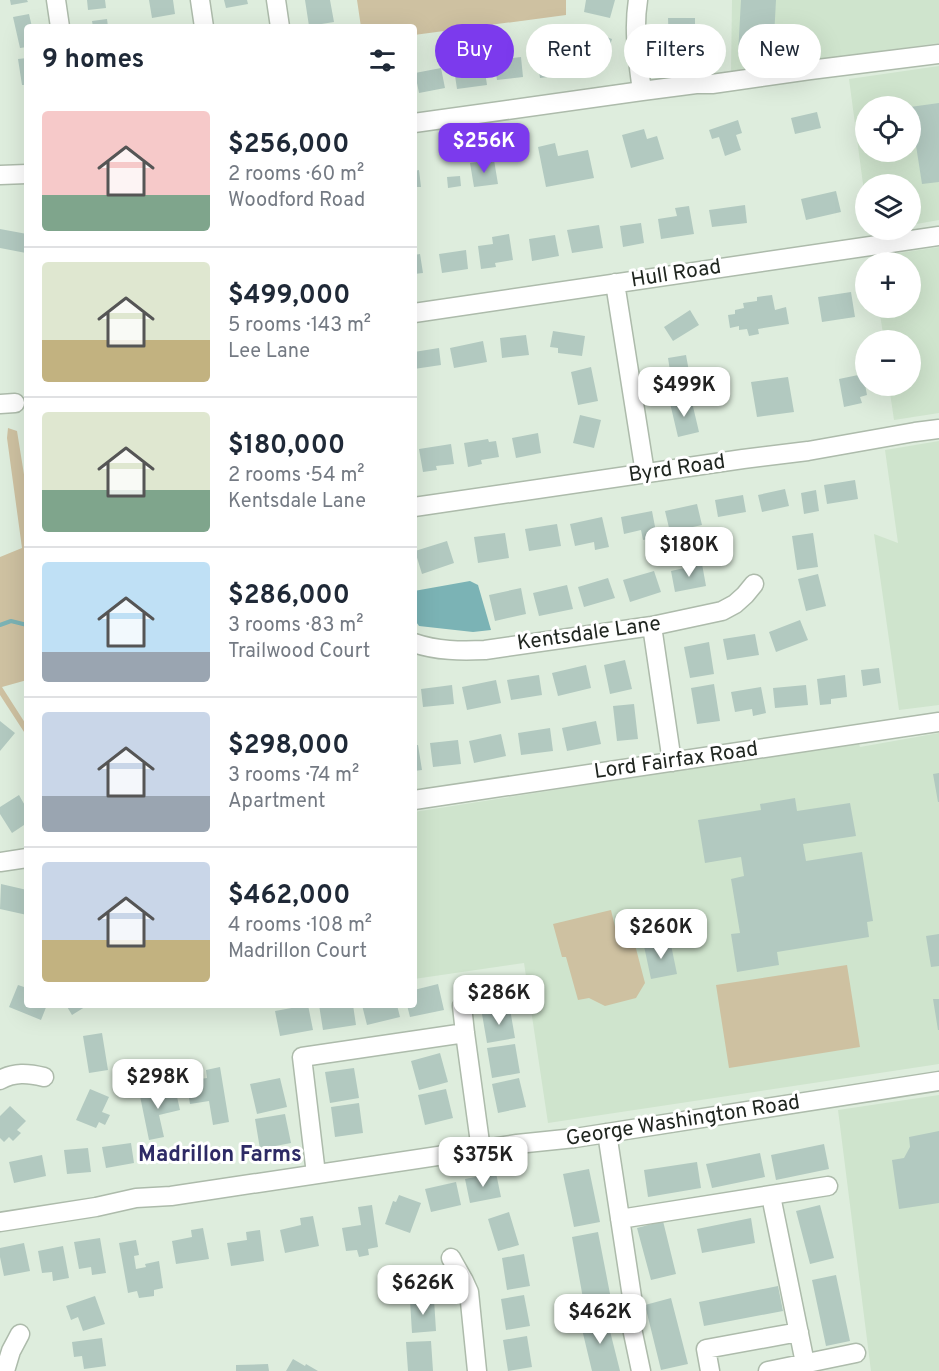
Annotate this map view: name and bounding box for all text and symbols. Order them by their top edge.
chip: Buy [435,24,514,78]
chip: Rent [526,24,612,78]
chip: Filters [624,24,726,78]
chip: New [738,24,821,78]
text: 9 homes [42,44,144,77]
icon: filters [366,44,399,77]
map controls [855,96,921,396]
button: locate [855,96,921,162]
pin: $256K [442,123,526,174]
text: $256,000 [228,129,349,162]
text: $256K [453,129,515,155]
icon: home [90,135,162,207]
text: 2 rooms · 60 m² [228,162,364,188]
button: layers [855,174,921,240]
text: Woodford Road [228,188,365,214]
button: + [855,252,921,318]
street label: Hull Road [629,254,723,294]
text: $499,000 [228,280,350,313]
icon: home [90,286,162,358]
text: 5 rooms · 143 m² [228,313,371,339]
button: − [855,330,921,396]
text: Lee Lane [228,339,310,365]
pin: $499K [642,367,726,418]
text: $499K [652,373,716,399]
text: $180,000 [228,430,345,463]
icon: home [90,436,162,508]
street label: Byrd Road [627,449,727,489]
text: 2 rooms · 54 m² [228,463,365,489]
text: Kentsdale Lane [228,489,366,515]
pin: $180K [647,527,731,578]
text: $180K [659,533,719,559]
text: $286,000 [228,580,350,613]
icon: home [90,586,162,658]
street label: Kentsdale Lane [515,611,663,657]
text: 3 rooms · 83 m² [228,613,363,639]
text: Trailwood Court [228,639,370,665]
text: $298,000 [228,730,349,763]
icon: home [90,736,162,808]
street label: Lord Fairfax Road [592,736,760,786]
text: 3 rooms · 74 m² [228,763,359,789]
text: Apartment [228,789,326,815]
text: $462,000 [228,880,350,913]
icon: home [90,886,162,958]
pin: $260K [619,909,703,960]
text: 4 rooms · 108 m² [228,913,372,939]
text: $260K [629,915,693,941]
text: Madrillon Court [228,939,367,965]
pin: $286K [457,975,541,1026]
text: $286K [467,981,531,1007]
pin: $298K [116,1059,200,1110]
text: $298K [126,1065,190,1091]
street label: George Washington Road [564,1089,802,1153]
pin: $375K [441,1137,525,1188]
district label: Madrillon Farms [138,1142,302,1169]
text: $375K [453,1143,513,1169]
pin: $626K [381,1265,465,1316]
text: $626K [391,1271,455,1297]
pin: $462K [558,1294,642,1345]
text: $462K [568,1300,632,1326]

